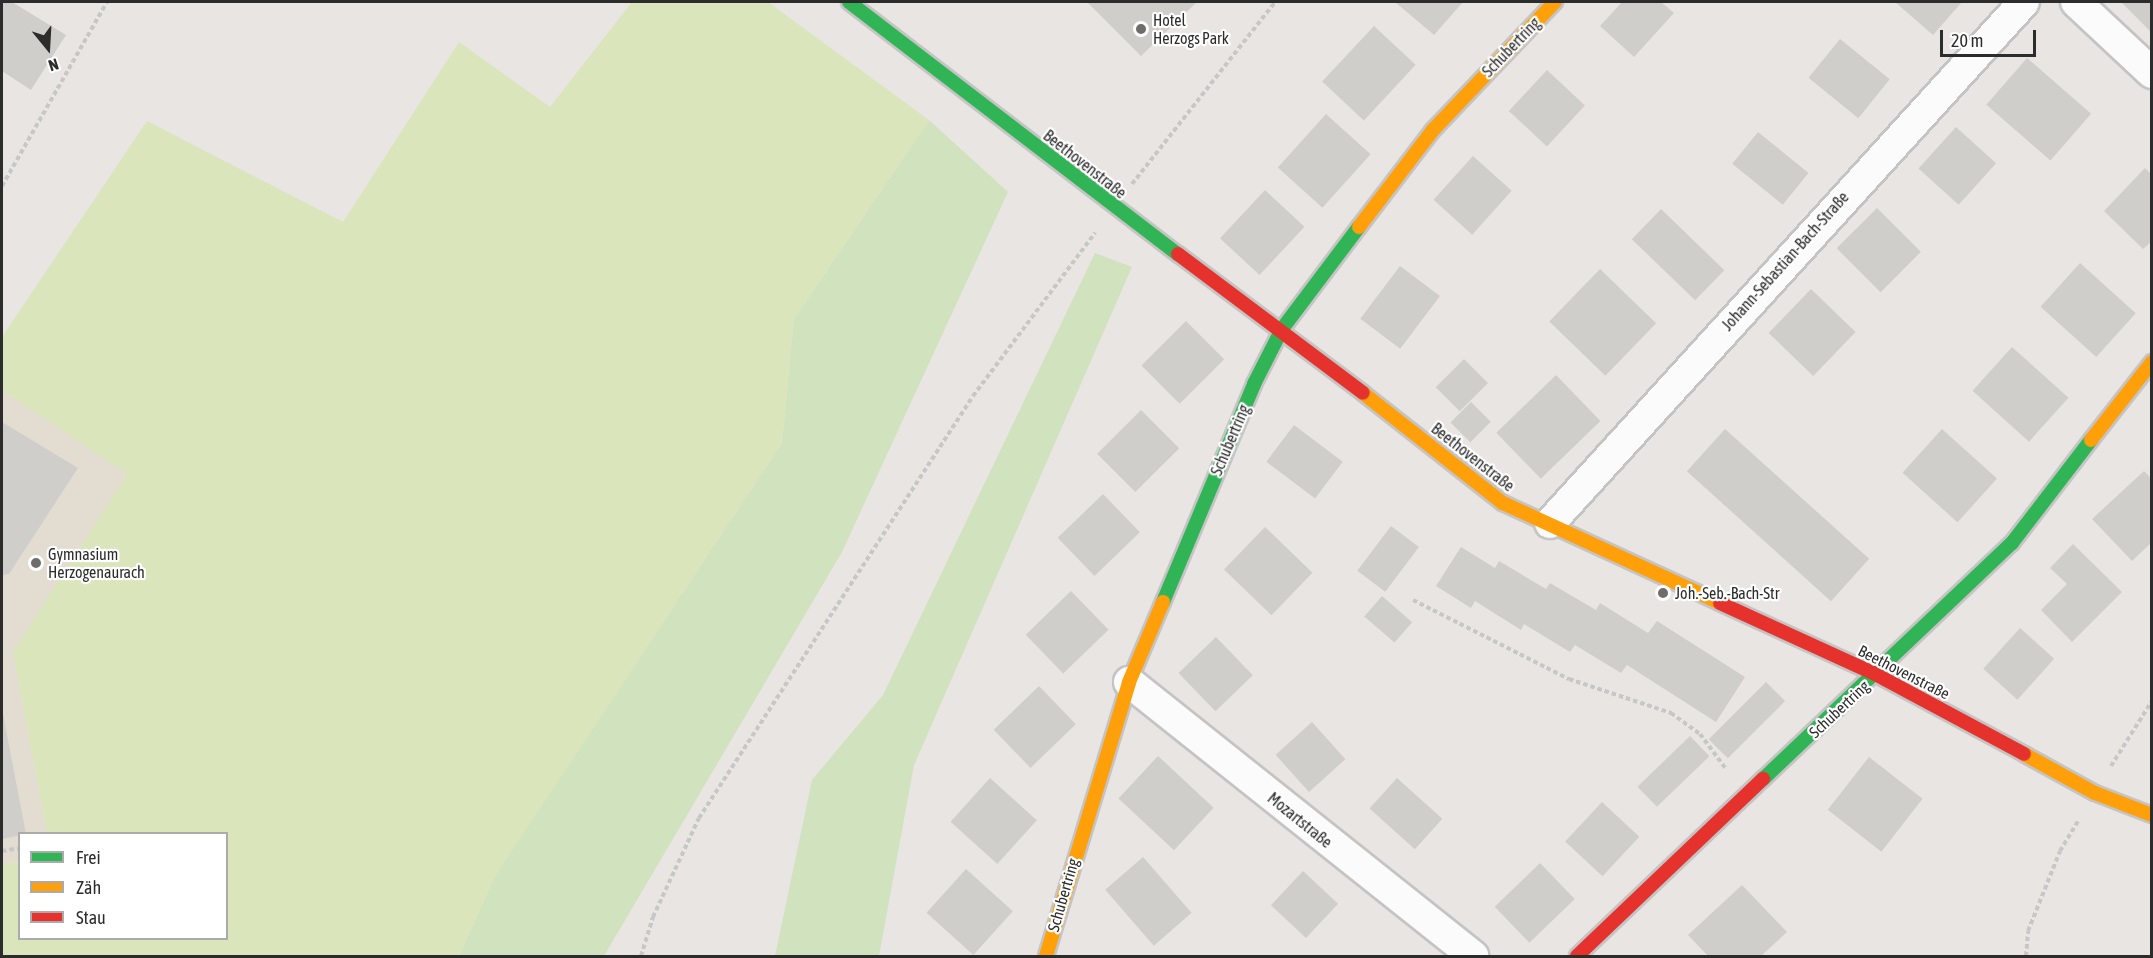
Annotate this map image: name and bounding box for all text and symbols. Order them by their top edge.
place label: Hotel Herzogs Park [1153,10,1229,48]
street label: Schubertring [1478,13,1544,81]
north arrow [18,18,78,78]
scale bar [1943,18,2039,56]
marker: Hotel Herzogs Park [1134,22,1148,36]
text: 20 m [1951,30,1983,51]
text: N [46,55,61,75]
street label: Beethovenstraße [1040,126,1130,202]
street label: Johann-Sebastian-Bach-Straße [1718,188,1852,334]
street label: Schubertring [1206,402,1254,478]
street label: Beethovenstraße [1428,419,1518,495]
place label: Gymnasium Herzogenaurach [48,544,145,582]
marker: Gymnasium Herzogenaurach [29,556,43,570]
place label: Joh.-Seb.-Bach-Str [1675,583,1779,603]
marker: Joh.-Seb.-Bach-Str [1656,586,1670,600]
street label: Beethovenstraße [1855,641,1953,703]
street label: Schubertring [1805,676,1873,742]
street label: Mozartstraße [1264,788,1336,852]
legend [18,832,228,940]
text: Frei [76,847,101,868]
street label: Schubertring [1043,856,1083,934]
text: Zäh [76,877,101,898]
text: Stau [76,907,106,928]

